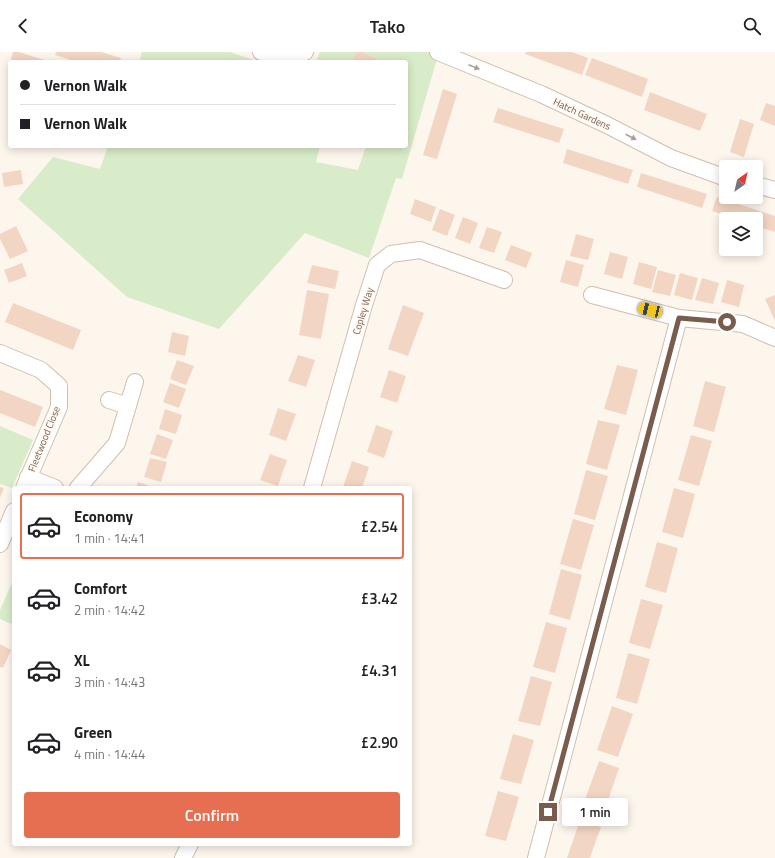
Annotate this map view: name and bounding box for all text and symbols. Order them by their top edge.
text: Tako [370,13,405,40]
icon: back [12,15,34,37]
icon: search [741,15,763,37]
one-way arrow [468,63,480,70]
text: Vernon Walk [44,74,127,97]
street label: Hatch Gardens [551,94,614,134]
text: Vernon Walk [44,112,127,135]
one-way arrow [625,134,637,141]
north arrow [719,160,763,204]
map controls [719,160,763,256]
button: layers [719,212,763,256]
street label: Copley Way [349,285,377,336]
car [637,301,663,319]
route start [718,313,736,331]
street label: Fleetwood Close [24,404,64,474]
text: Economy [74,505,133,528]
icon: car [26,508,62,544]
text: £2.54 [361,515,398,538]
text: 1 min · 14:41 [74,528,145,548]
text: Comfort [74,577,127,600]
icon: car [26,580,62,616]
text: £3.42 [361,587,398,610]
text: 2 min · 14:42 [74,600,145,620]
text: XL [74,649,90,672]
icon: car [26,652,62,688]
text: £4.31 [361,659,398,682]
text: 3 min · 14:43 [74,672,145,692]
text: Green [74,721,112,744]
icon: car [26,724,62,760]
text: £2.90 [361,731,398,754]
text: 4 min · 14:44 [74,744,145,764]
button: Confirm [24,792,400,838]
callout: 1 min [562,798,628,826]
text: 1 min [579,802,611,822]
route end [539,803,557,821]

